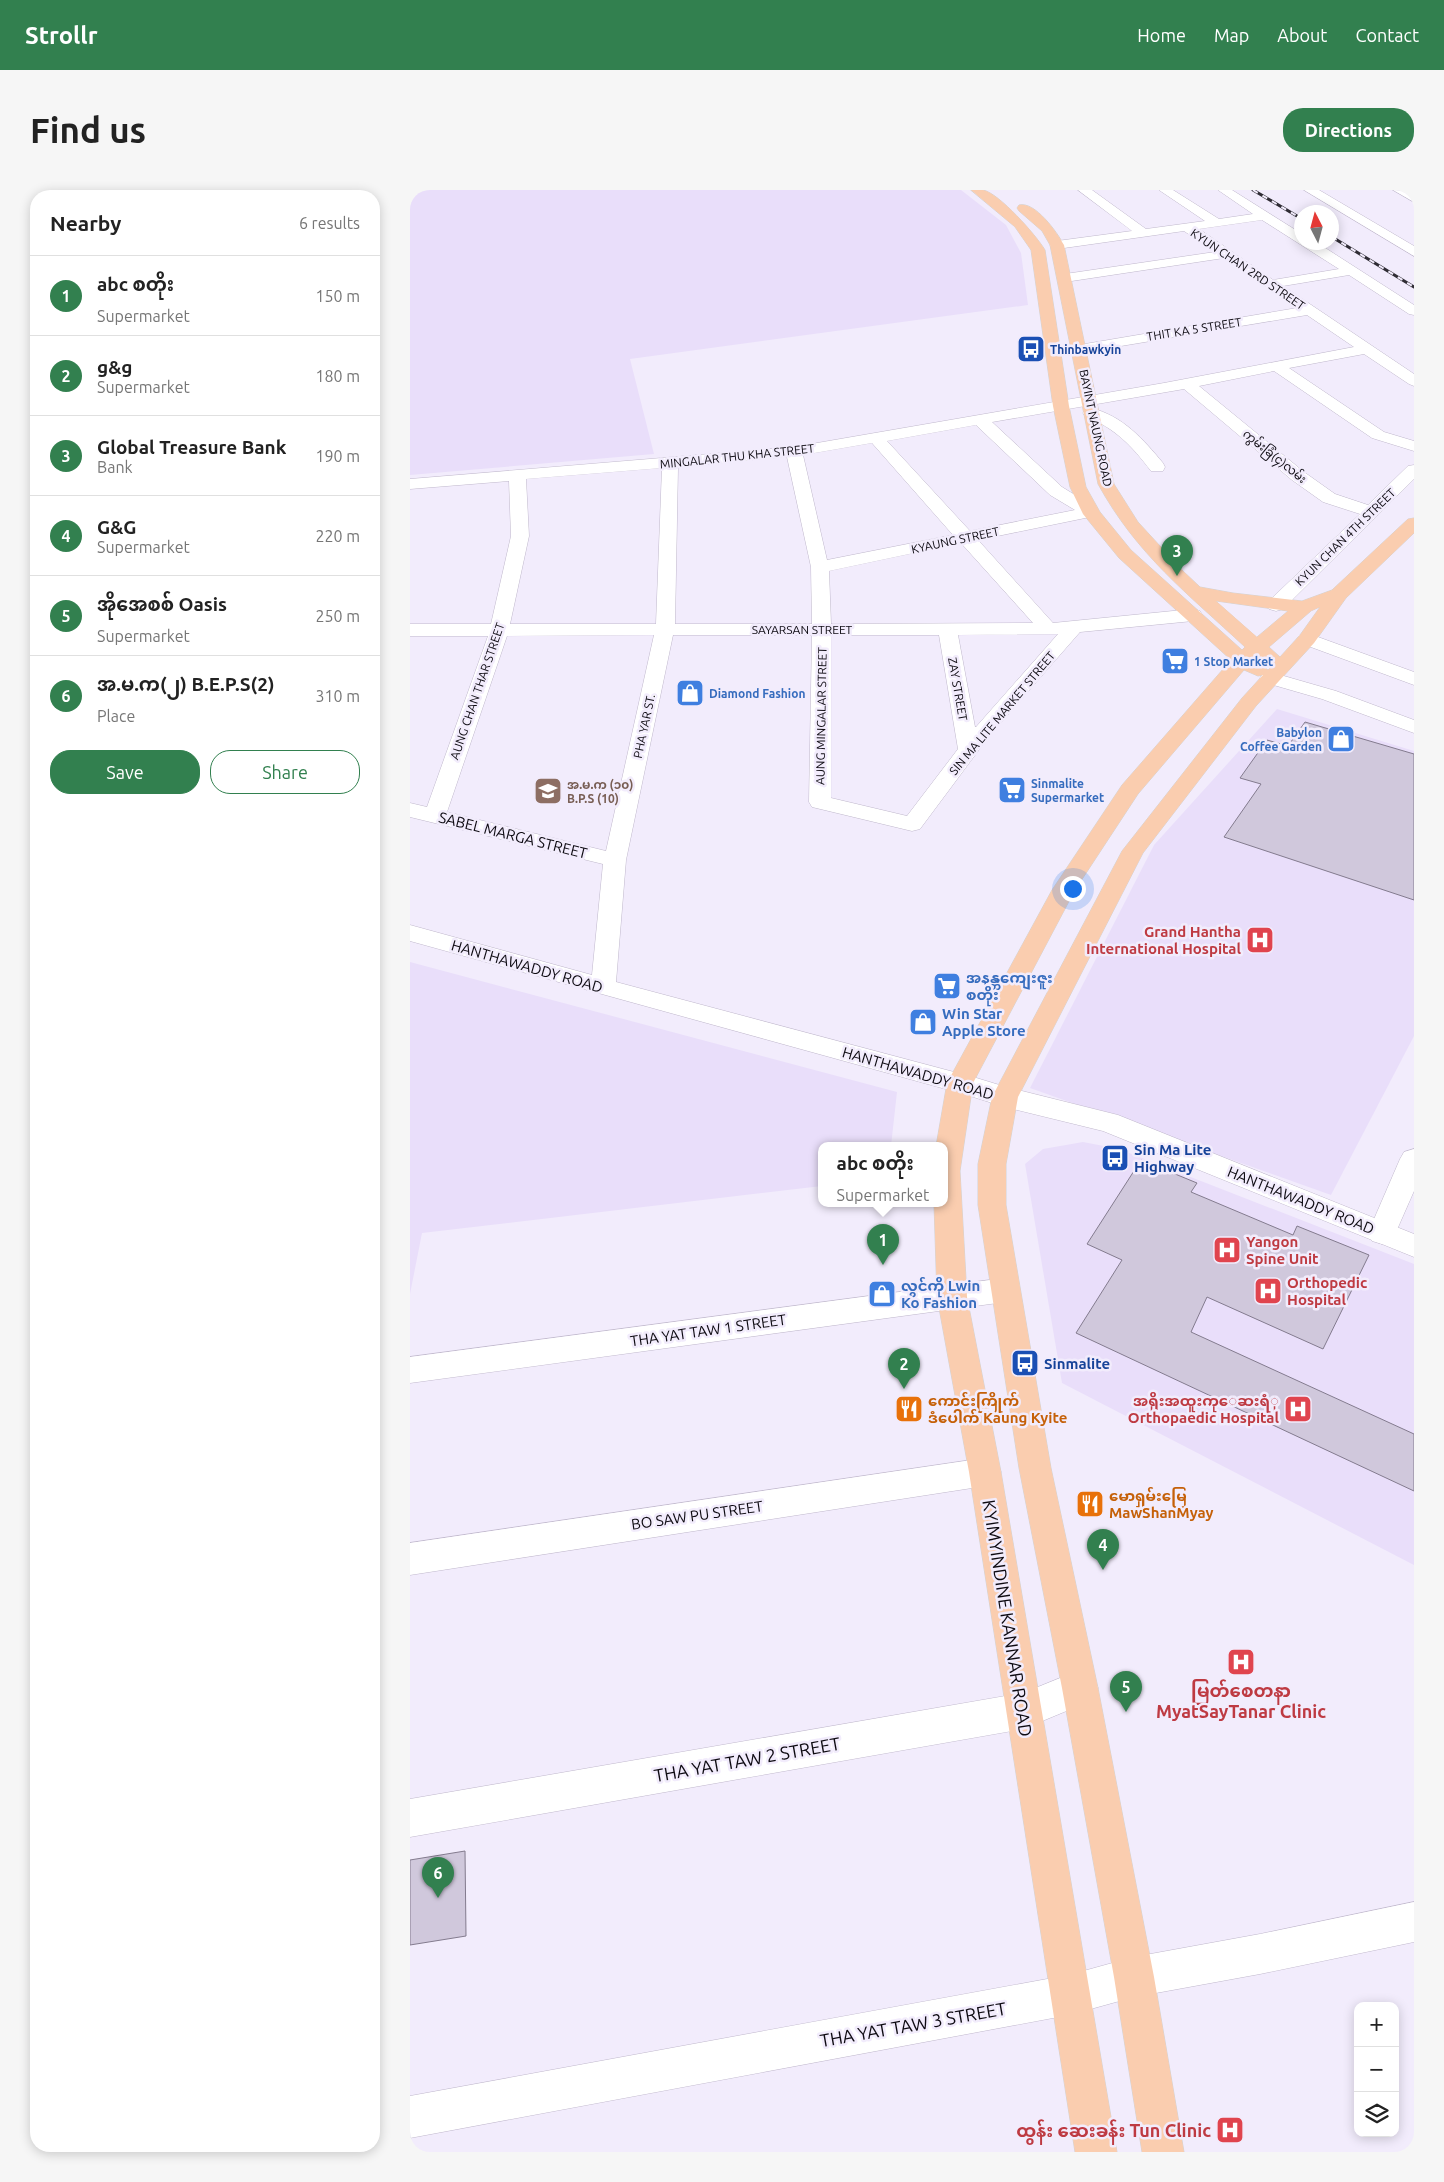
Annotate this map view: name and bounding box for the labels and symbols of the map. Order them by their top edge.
north arrow [1294,205,1339,250]
street label: KYUN CHAN 2RD STREET [1188,226,1308,312]
street label: THIT KA 5 STREET [1146,315,1243,343]
bus stop icon: Thinbawkyin [1016,334,1046,364]
place label: Thinbawkyin [1050,343,1121,356]
street label: BAYINT NAUNG ROAD [1077,368,1115,488]
street label: ကွမ်းခြံ(၄)လမ်း [1238,425,1310,489]
street label: MINGALAR THU KHA STREET [659,441,815,471]
street label: KYUN CHAN 4TH STREET [1292,486,1398,588]
street label: KYAUNG STREET [910,524,1000,556]
pin: 3 [1161,535,1193,576]
street label: AUNG CHAN THAR STREET [447,621,507,761]
street label: SAYARSAN STREET [752,623,853,636]
supermarket icon: 1 Stop Market [1160,646,1190,676]
street label: AUNG MINGALAR STREET [813,647,829,785]
street label: SIN MA LITE MARKET STREET [947,649,1058,777]
place label: 1 Stop Market [1194,655,1273,668]
street label: ZAY STREET [946,656,970,722]
shop icon: Diamond Fashion [675,678,705,708]
place label: Diamond Fashion [709,687,805,700]
street label: PHA YAR ST. [631,693,657,759]
shop icon: Babylon Coffee Garden [1326,724,1356,754]
place label: Babylon Coffee Garden [1240,726,1322,753]
supermarket icon: Sinmalite Supermarket [997,775,1027,805]
school or university icon: အ.မ.က (၁၀) B.P.S (10) [533,776,563,806]
place label: Sinmalite Supermarket [1031,777,1104,804]
place label: အ.မ.က (၁၀) B.P.S (10) [567,778,633,806]
street label: SABEL MARGA STREET [437,808,590,862]
your location [1060,876,1086,902]
place label: Grand Hantha International Hospital [1086,923,1241,957]
hospital icon: Grand Hantha International Hospital [1245,925,1275,955]
street label: HANTHAWADDY ROAD [449,936,605,996]
place label: အနန္တကျေးဇူး စတိုး [966,969,1053,1007]
supermarket icon: အနန္တကျေးဇူး စတိုး [932,971,962,1001]
place label: Win Star Apple Store [942,1005,1026,1039]
shop icon: Win Star Apple Store [908,1007,938,1037]
street label: HANTHAWADDY ROAD [840,1043,996,1103]
place label: Sin Ma Lite Highway [1134,1141,1211,1175]
bus stop icon: Sin Ma Lite Highway [1100,1143,1130,1173]
street label: HANTHAWADDY ROAD [1225,1163,1377,1237]
pin: 1 [867,1224,899,1265]
place label: Yangon Spine Unit [1246,1233,1319,1267]
hospital icon: Yangon Spine Unit [1212,1235,1242,1265]
place label: Orthopedic Hospital [1287,1274,1367,1308]
place label: လွင်ကို Lwin Ko Fashion [901,1276,980,1311]
hospital icon: Orthopedic Hospital [1253,1276,1283,1306]
shop icon: လွင်ကို Lwin Ko Fashion [867,1279,897,1309]
street label: THA YAT TAW 1 STREET [629,1311,788,1349]
pin: 2 [888,1348,920,1389]
bus stop icon: Sinmalite [1010,1348,1040,1378]
place label: Sinmalite [1044,1355,1110,1372]
place label: ကောင်းကြိုက် ဒံပေါက် Kaung Kyite [928,1391,1067,1426]
place label: အရိုးအထူးကုေဆးရံု Orthopaedic Hospital [1128,1391,1279,1426]
restaurant icon: ကောင်းကြိုက် ဒံပေါက် Kaung Kyite [894,1394,924,1424]
hospital icon: အရိုးအထူးကုေဆးရံု Orthopaedic Hospital [1283,1394,1313,1424]
place label: မောရှမ်းမြေ MawShanMyay [1109,1486,1214,1521]
restaurant icon: မောရှမ်းမြေ MawShanMyay [1075,1489,1105,1519]
street label: BO SAW PU STREET [630,1497,765,1533]
street label: KYIMYINDINE KANNAR ROAD [979,1498,1037,1738]
pin: 4 [1087,1529,1119,1570]
hospital icon: မြတ်စေတနာ MyatSayTanar Clinic [1226,1647,1256,1677]
pin: 5 [1110,1671,1142,1712]
place label: မြတ်စေတနာ MyatSayTanar Clinic [1156,1679,1326,1721]
street label: THA YAT TAW 2 STREET [652,1733,842,1785]
pin: 6 [422,1857,454,1898]
street label: THA YAT TAW 3 STREET [818,1998,1008,2050]
hospital icon: ထွန်း ဆေးခန်း Tun Clinic [1215,2115,1245,2145]
place label: ထွန်း ဆေးခန်း Tun Clinic [1016,2119,1211,2145]

